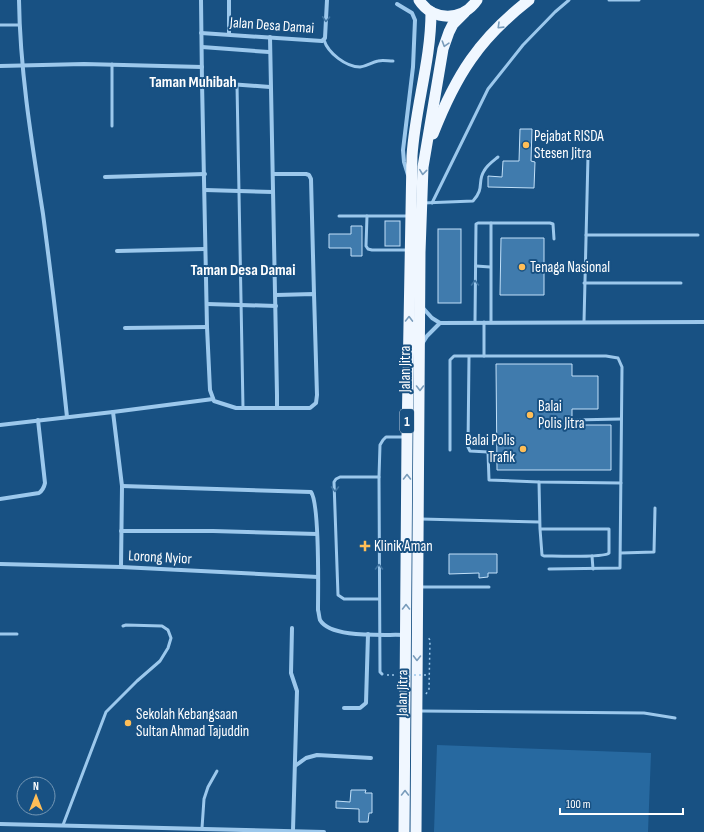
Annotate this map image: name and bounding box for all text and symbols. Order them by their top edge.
street label: Jalan Desa Damai [228,13,315,38]
one-way arrow [322,16,331,22]
one-way arrow [497,21,505,29]
one-way arrow [441,40,450,47]
district label: Taman Muhibah [149,73,237,92]
place label: Pejabat RISDA Stesen Jitra [534,127,604,163]
marker: Pejabat RISDA Stesen Jitra [521,140,531,150]
one-way arrow [418,169,427,175]
place label: Tenaga Nasional [530,258,610,277]
district label: Taman Desa Damai [191,261,295,280]
marker: Tenaga Nasional [517,262,527,272]
one-way arrow [471,280,480,286]
one-way arrow [405,316,413,322]
street label: Jalan Jitra [396,346,415,393]
one-way arrow [416,385,424,391]
place label: Balai Polis Jitra [538,397,585,433]
road number: 1 [400,409,414,433]
marker: Balai Polis Jitra [525,410,535,420]
place label: Balai Polis Trafik [465,431,515,467]
marker: Balai Polis Trafik [518,444,528,454]
one-way arrow [403,474,411,480]
one-way arrow [331,486,339,492]
place label: Klinik Aman [374,537,433,556]
marker: Klinik Aman [359,540,371,552]
street label: Lorong Nyior [128,546,193,569]
one-way arrow [375,564,383,570]
one-way arrow [402,604,410,610]
one-way arrow [413,655,421,661]
street label: Jalan Jitra [393,669,412,717]
place label: Sekolah Kebangsaan Sultan Ahmad Tajuddin [136,705,249,741]
marker: Sekolah Kebangsaan Sultan Ahmad Tajuddin [123,718,133,728]
north arrow [16,776,56,816]
text: N [33,780,39,793]
one-way arrow [401,790,409,796]
scale bar [560,790,683,816]
text: 100 m [566,797,591,812]

